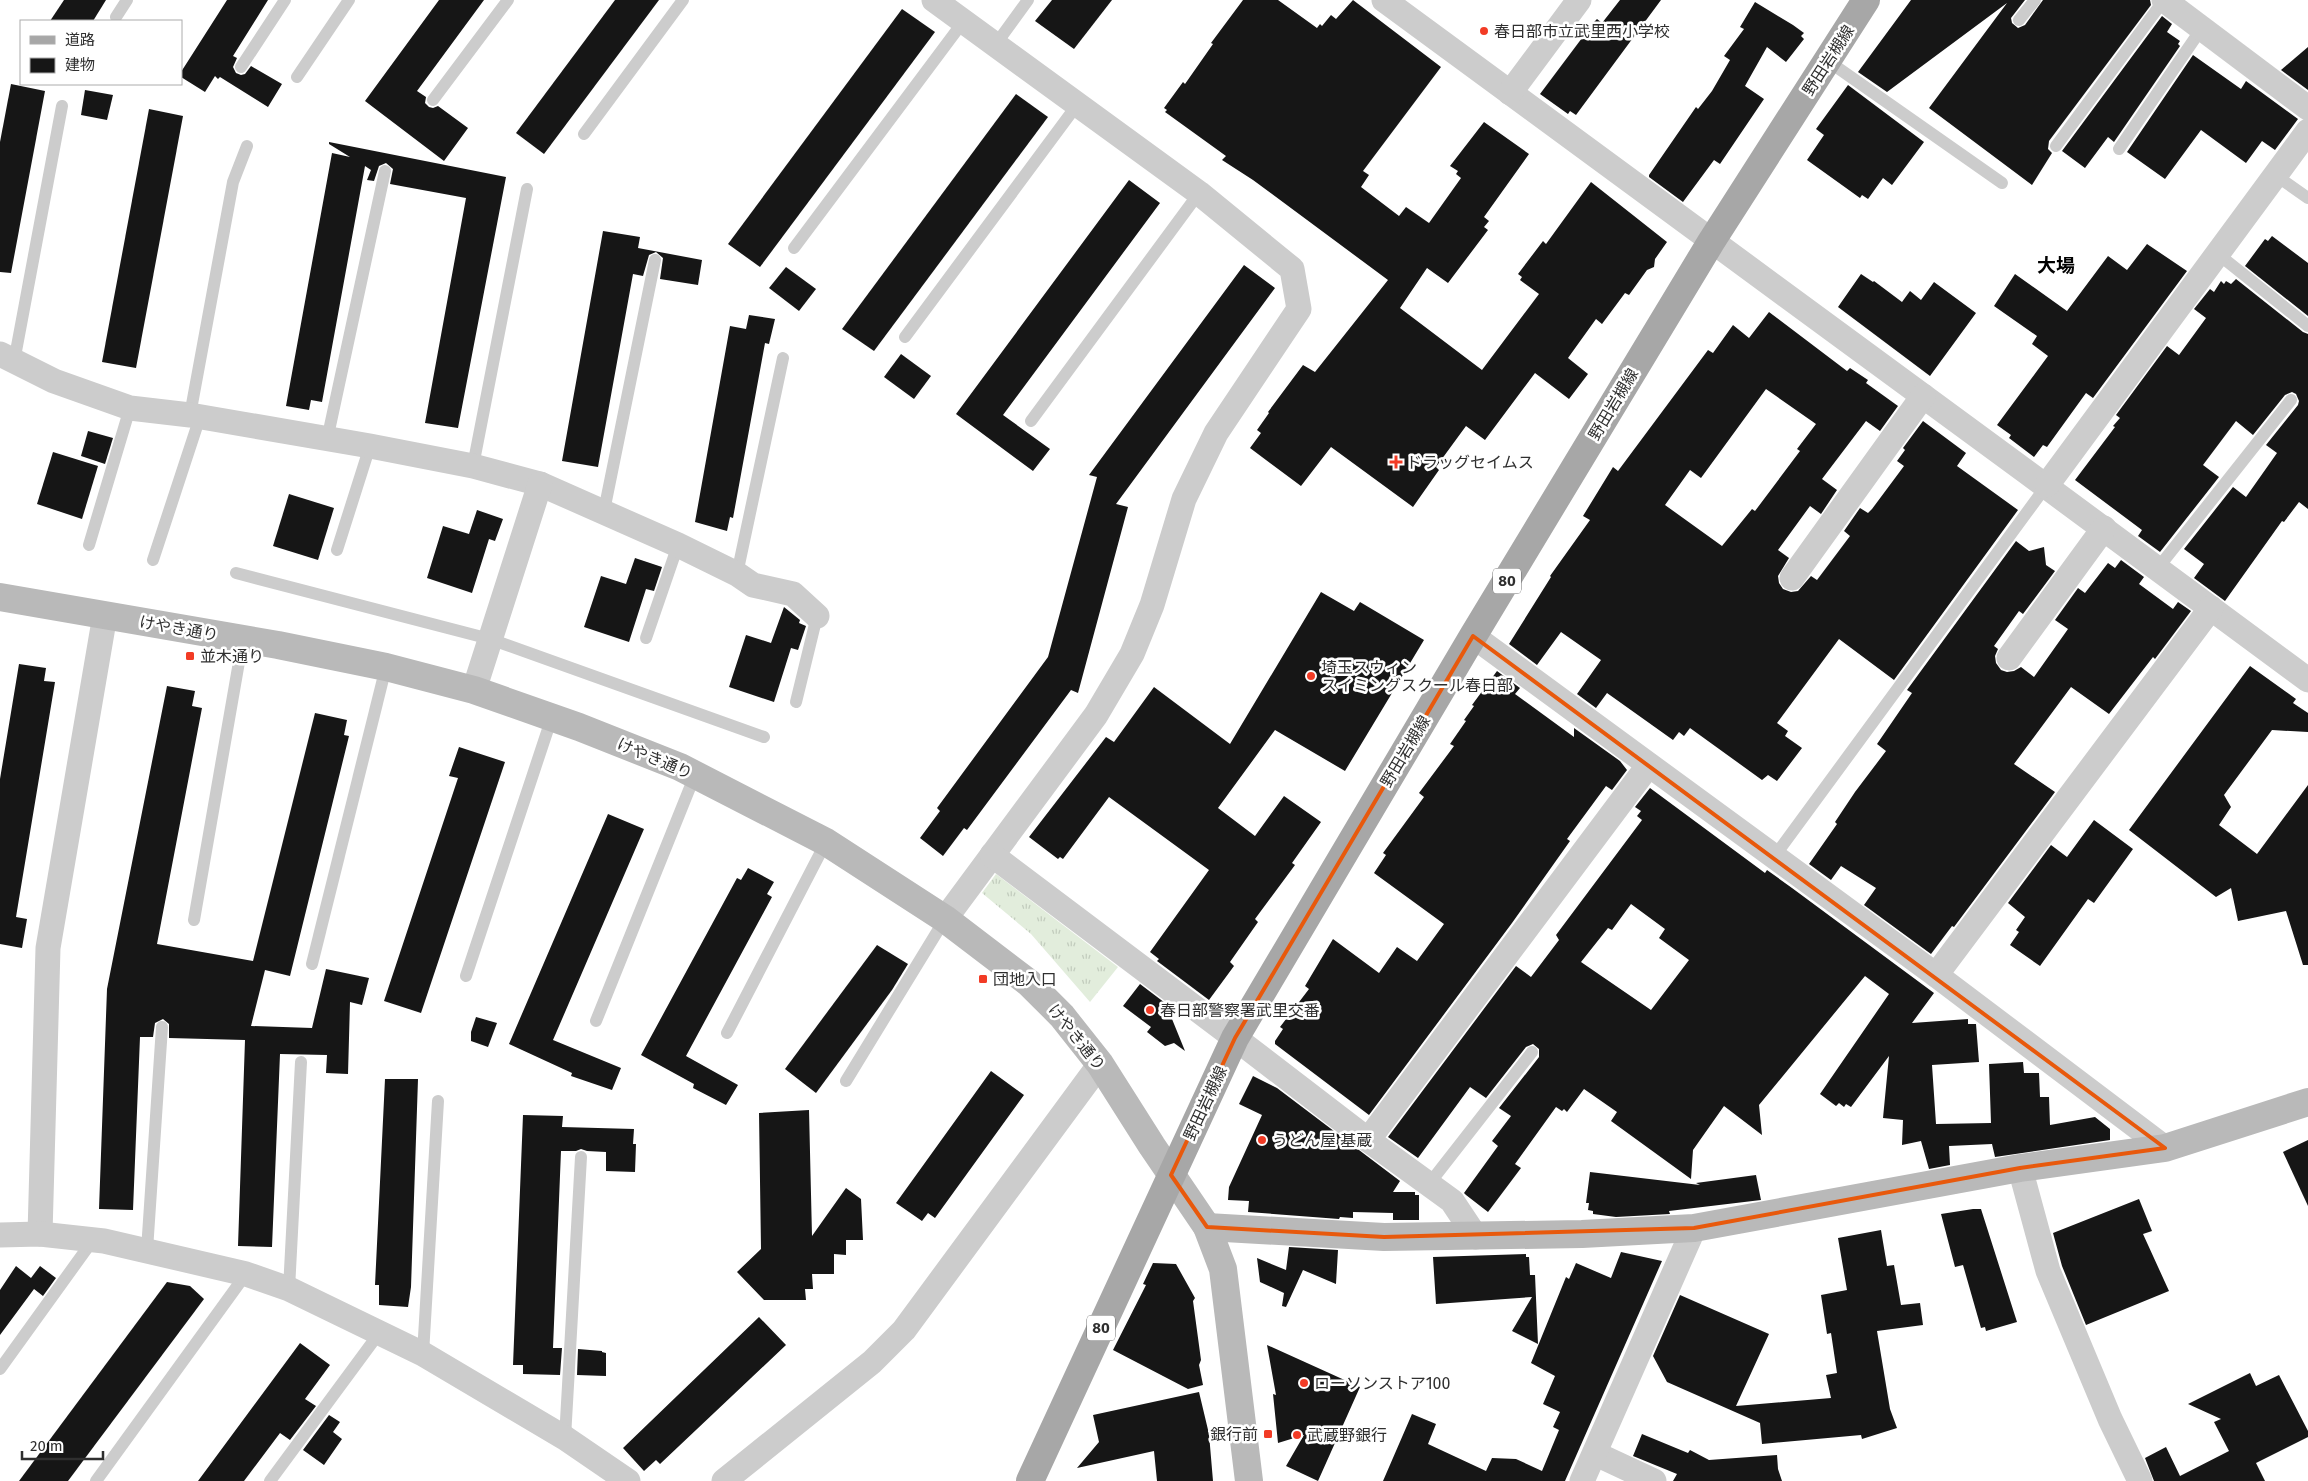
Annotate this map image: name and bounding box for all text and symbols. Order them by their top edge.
legend [20,20,182,85]
place label: 春日部市立武里西小学校 [1494,22,1670,41]
street label: 野田岩槻線 [1799,22,1858,99]
marker: 春日部市立武里西小学校 [1478,25,1490,37]
text: 道路 [65,31,95,49]
text: 建物 [65,56,95,74]
district label: 大場 [2037,254,2075,277]
street label: 野田岩槻線 [1585,365,1642,443]
place label: ドラッグセイムス [1406,453,1534,472]
marker: ドラッグセイムス [1390,456,1402,468]
road number: 80 [1493,568,1521,594]
street label: けやき通り [138,612,220,645]
place label: 並木通り [200,647,264,666]
marker: 並木通り [184,650,196,662]
place label: 埼玉スウィン スイミングスクール春日部 [1321,658,1513,695]
marker: 埼玉スウィン スイミングスクール春日部 [1305,670,1317,682]
street label: 野田岩槻線 [1377,712,1434,790]
street label: けやき通り [614,734,695,783]
place label: 団地入口 [993,970,1057,989]
marker: 団地入口 [977,973,989,985]
street label: けやき通り [1044,1000,1109,1074]
place label: 春日部警察署武里交番 [1160,1001,1320,1020]
marker: 春日部警察署武里交番 [1144,1004,1156,1016]
street label: 野田岩槻線 [1180,1063,1231,1143]
place label: うどん屋 基蔵 [1272,1131,1372,1150]
marker: うどん屋 基蔵 [1256,1134,1268,1146]
road number: 80 [1087,1316,1115,1340]
place label: ローソンストア100 [1314,1374,1451,1393]
marker: ローソンストア100 [1298,1377,1310,1389]
place label: 銀行前 [1210,1425,1258,1444]
place label: 武蔵野銀行 [1307,1426,1387,1445]
scale bar [22,1428,104,1460]
marker: 銀行前 [1262,1428,1274,1440]
marker: 武蔵野銀行 [1291,1429,1303,1441]
text: 20 m [30,1437,63,1455]

